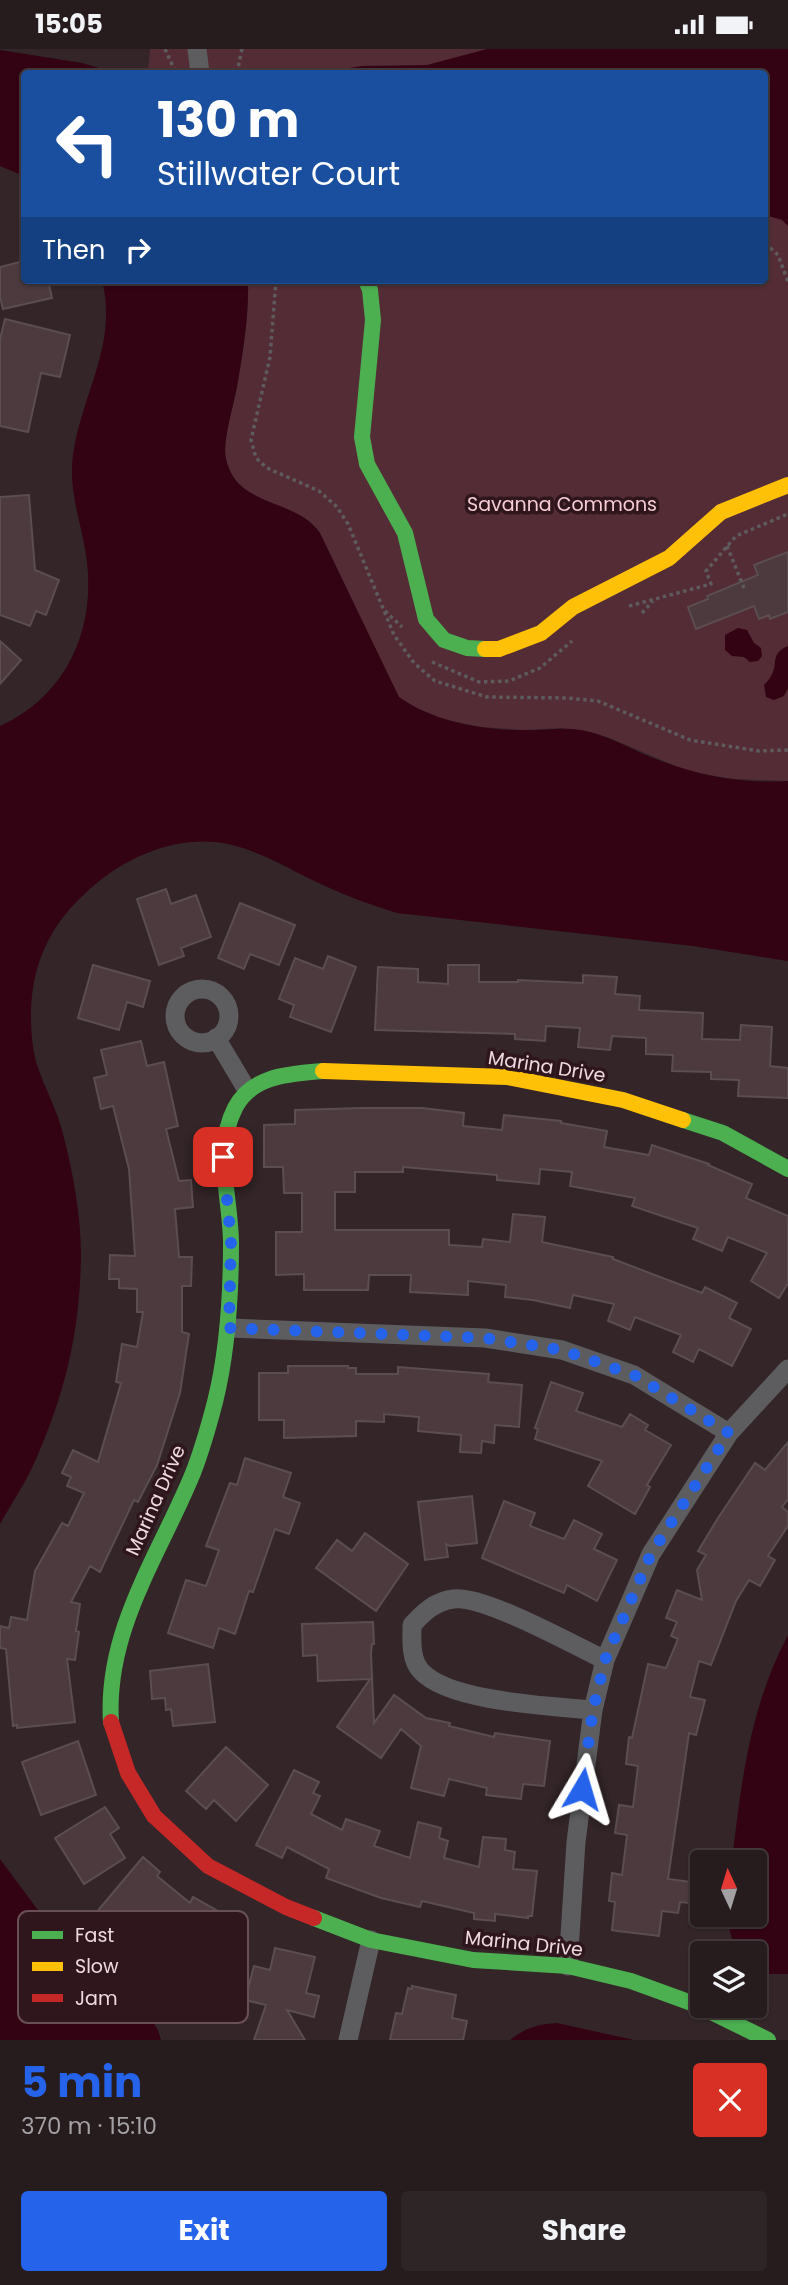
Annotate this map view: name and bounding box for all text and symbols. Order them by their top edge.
text: 15:05 [35,6,103,42]
text: 130 m [157,86,299,154]
icon: left [42,98,133,189]
text: Stillwater Court [157,151,400,196]
icon: right [119,231,157,269]
text: Then [42,232,105,268]
park label: Savanna Commons [467,491,657,518]
street label: Marina Drive [486,1044,608,1089]
pin [193,1127,253,1187]
icon: arrive [204,1138,242,1176]
street label: Marina Drive [119,1440,192,1560]
position arrow [545,1752,619,1826]
north arrow [690,1850,766,1927]
map controls [690,1850,767,2018]
legend [18,1911,248,2023]
text: Fast [75,1922,114,1949]
street label: Marina Drive [464,1924,584,1963]
button: layers [690,1941,767,2018]
text: Slow [75,1953,119,1980]
text: Jam [75,1985,117,2012]
text: 5 min [21,2053,142,2112]
button: close [693,2063,767,2137]
text: 370 m · 15:10 [21,2110,157,2142]
button: Exit [21,2191,387,2271]
button: Share [401,2191,767,2271]

